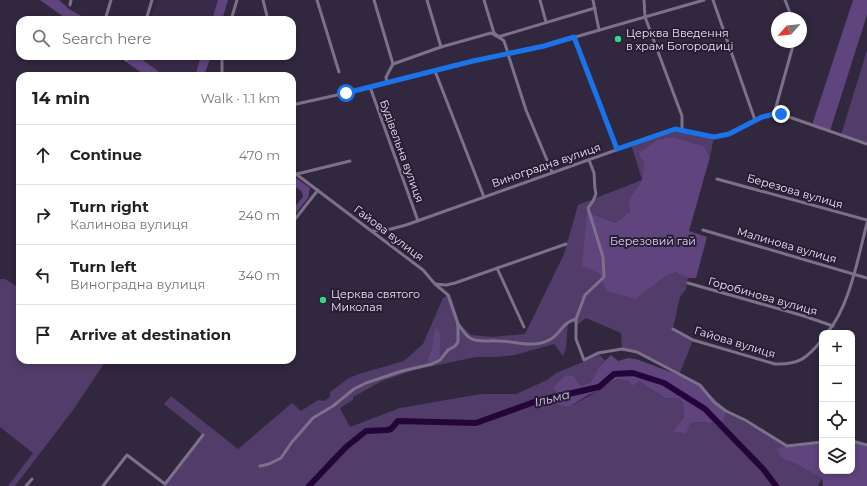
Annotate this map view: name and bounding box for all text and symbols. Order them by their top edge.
north arrow [771,12,807,48]
search box [16,16,296,60]
place label: Церква Введення в храм Богородиці [626,26,734,53]
icon: search [30,27,52,49]
text: Search here [62,29,151,48]
marker: Церква Введення в храм Богородиці [613,34,623,44]
route start [337,84,355,102]
text: 14 min [32,88,90,108]
text: Walk · 1.1 km [200,90,280,106]
street label: Будівельна вулиця [377,98,427,204]
route end [772,105,790,123]
street label: Виноградна вулиця [490,140,602,190]
icon: ahead [32,144,54,166]
text: Continue [70,145,142,164]
text: 470 m [239,147,280,163]
street label: Березова вулиця [745,171,845,211]
text: Turn right [70,197,149,216]
street label: Гайова вулиця [351,202,427,264]
icon: right [32,204,54,226]
text: 240 m [239,207,280,223]
text: Калинова вулиця [70,216,188,232]
street label: Малинова вулиця [735,224,839,266]
park label: Березовий гай [610,234,696,248]
text: Turn left [70,257,137,276]
icon: left [32,264,54,286]
text: 340 m [238,267,280,283]
street label: Горобинова вулиця [707,274,819,318]
text: Виноградна вулиця [70,276,205,292]
place label: Церква святого Миколая [331,287,420,314]
marker: Церква святого Миколая [318,295,328,305]
street label: Гайова вулиця [693,323,777,361]
icon: arrive [32,324,54,346]
text: Arrive at destination [70,325,231,344]
map controls [819,330,855,474]
button: + [819,330,855,366]
button: − [819,366,855,402]
water label: Ільма [533,386,571,410]
button: locate [819,402,855,438]
button: layers [819,438,855,474]

